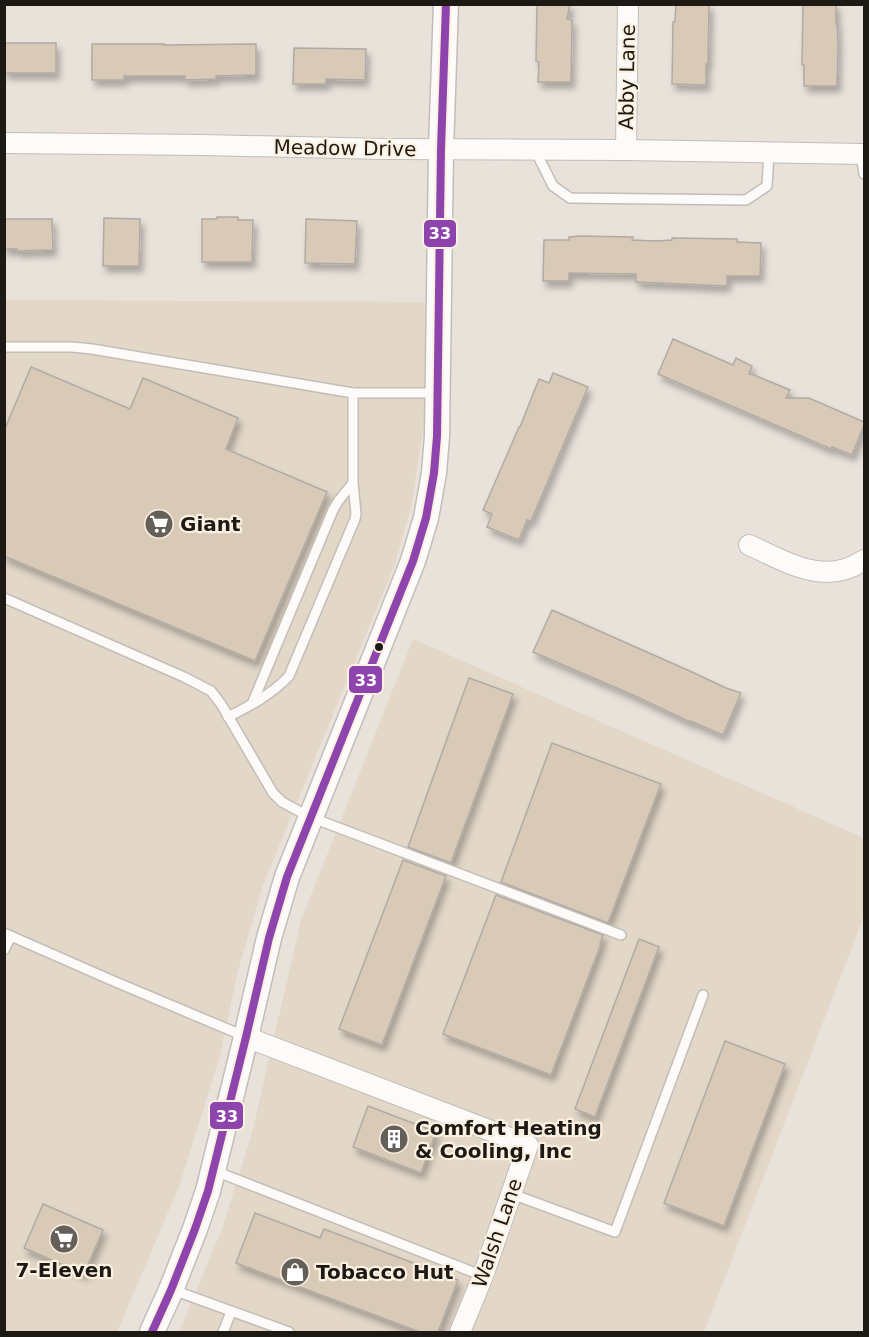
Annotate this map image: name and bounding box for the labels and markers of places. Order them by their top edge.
supermarket icon: Giant [143,508,175,540]
place label: Giant [180,512,241,536]
unlabelled marker [373,641,385,653]
place label: Comfort Heating & Cooling, Inc [415,1116,602,1163]
building icon: Comfort Heating & Cooling, Inc [378,1123,410,1155]
supermarket icon: 7-Eleven [48,1223,80,1255]
shop icon: Tobacco Hut [279,1256,311,1288]
place label: 7-Eleven [15,1258,113,1282]
place label: Tobacco Hut [316,1260,454,1284]

